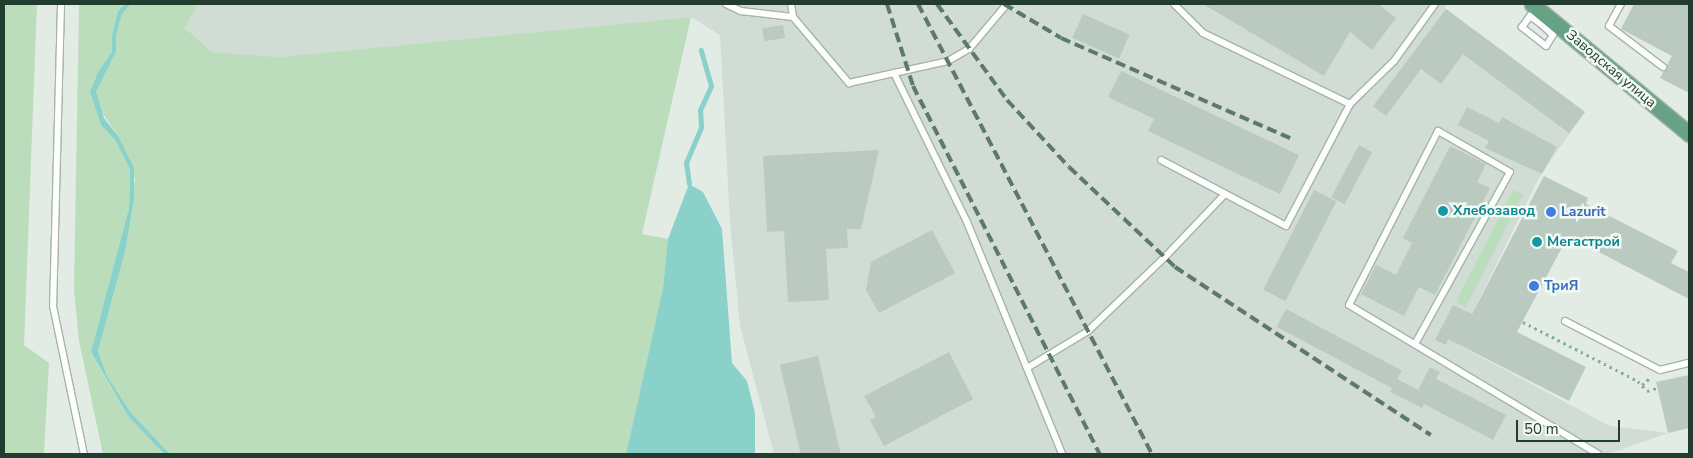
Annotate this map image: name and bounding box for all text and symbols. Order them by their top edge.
street label: Заводская улица [1563,27,1659,111]
place label: Хлебозавод [1453,203,1535,219]
place label: Lazurit [1561,204,1606,220]
marker: Хлебозавод [1437,205,1449,217]
marker: Lazurit [1545,206,1557,218]
place label: Мегастрой [1547,234,1620,250]
marker: Мегастрой [1531,236,1543,248]
place label: ТриЯ [1544,278,1578,294]
marker: ТриЯ [1528,280,1540,292]
scale bar [1518,410,1622,442]
text: 50 m [1524,419,1559,439]

